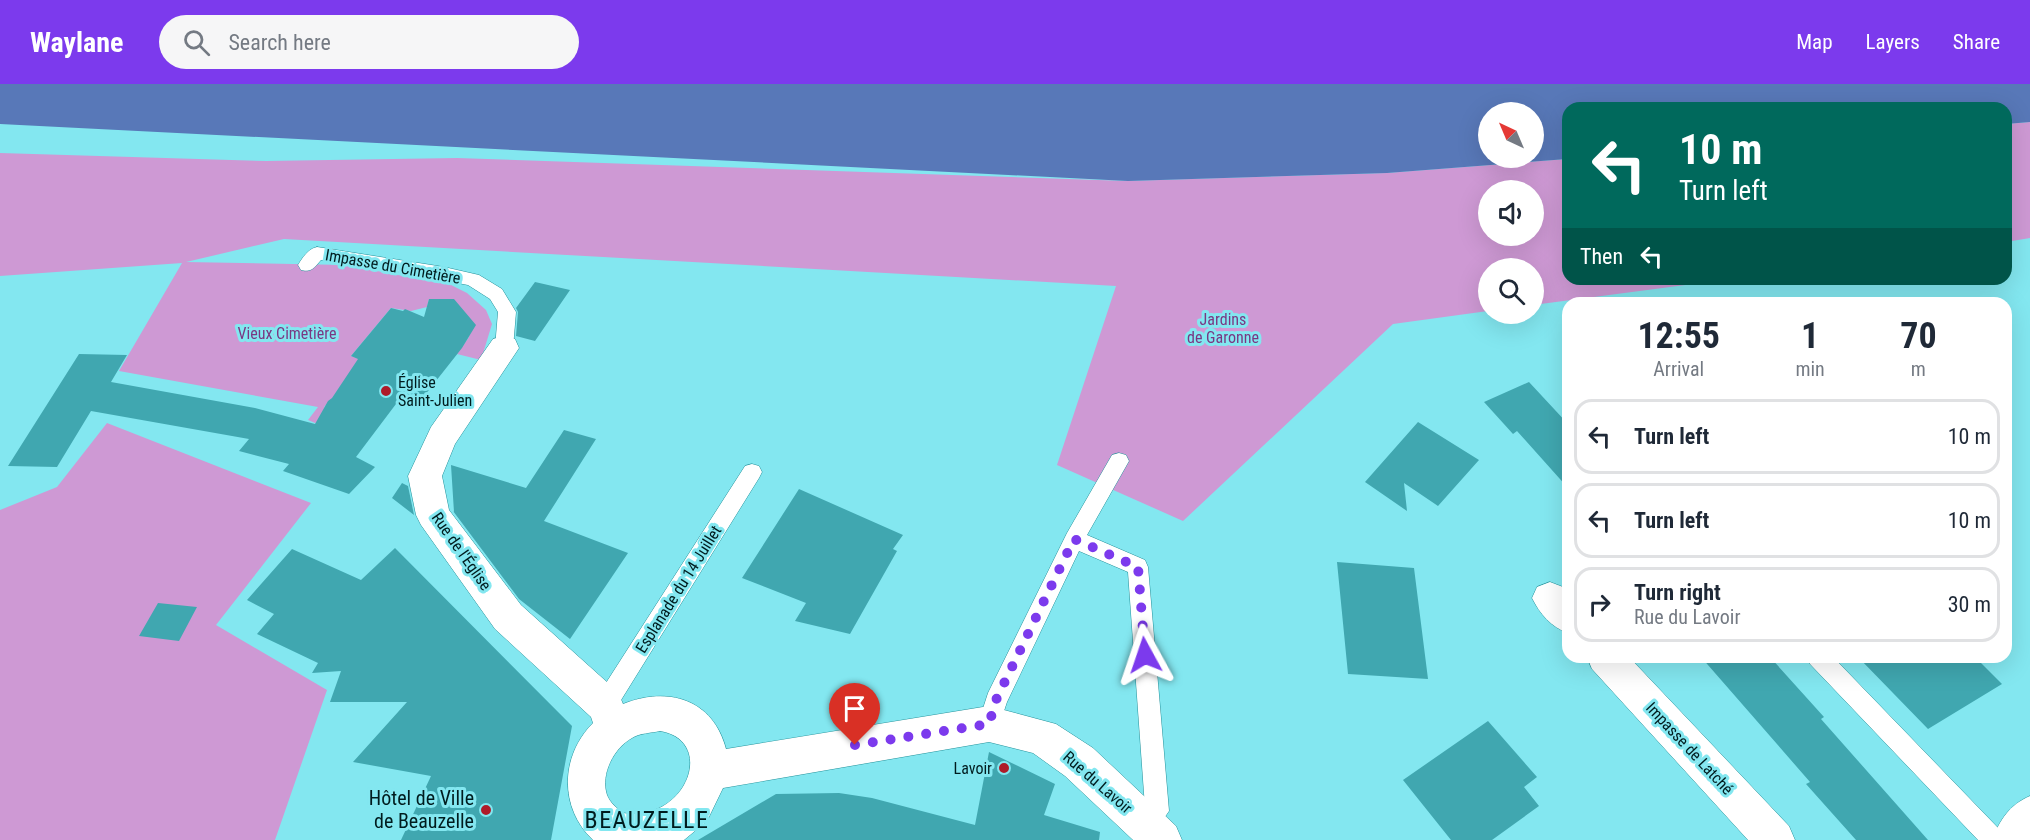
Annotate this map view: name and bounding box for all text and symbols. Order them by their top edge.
search box [159,15,579,69]
text: Waylane [30,26,123,59]
icon: search [180,26,213,59]
text: Search here [228,30,331,55]
text: Map [1796,30,1833,54]
text: Layers [1866,30,1920,54]
text: Share [1953,30,2000,54]
north arrow [1478,102,1544,168]
map controls [1478,102,1544,324]
text: 10 m [1679,125,1762,174]
icon: left [1580,126,1658,204]
text: Turn left [1679,175,1768,207]
button: sound [1478,180,1544,246]
icon: left [1635,240,1668,273]
text: Then [1580,244,1623,269]
street label: Impasse du Cimetière [324,245,462,288]
button: search [1478,258,1544,324]
park label: Jardins de Garonne [1187,310,1259,347]
text: 12:55 [1637,315,1720,357]
text: 1 [1801,315,1819,357]
text: 70 [1900,315,1937,357]
park label: Vieux Cimetière [238,324,337,343]
text: Arrival [1653,357,1704,381]
text: min [1795,357,1825,381]
text: m [1911,357,1926,381]
place label: Église Saint-Julien [398,373,472,410]
marker: Église Saint-Julien [379,384,393,398]
icon: left [1583,420,1616,453]
text: Turn left [1634,424,1709,449]
text: 10 m [1948,424,1991,449]
icon: left [1583,504,1616,537]
text: Turn left [1634,508,1709,533]
text: 10 m [1948,508,1991,533]
street label: Rue de l'Église [428,509,495,594]
street label: Esplanade du 14 Juillet [632,522,725,656]
text: Turn right [1634,580,1721,605]
icon: right [1583,588,1616,621]
text: 30 m [1948,592,1991,617]
text: Rue du Lavoir [1634,605,1741,629]
position arrow [1113,623,1177,687]
pin [829,683,880,745]
icon: arrive [838,692,871,725]
street label: Impasse de Latché [1642,698,1737,798]
street label: Rue du Lavoir [1059,747,1136,818]
place label: Lavoir [954,759,992,778]
marker: Lavoir [997,761,1011,775]
place label: Hôtel de Ville de Beauzelle [369,786,474,833]
marker: Hôtel de Ville de Beauzelle [479,803,493,817]
district label: BEAUZELLE [585,806,709,834]

